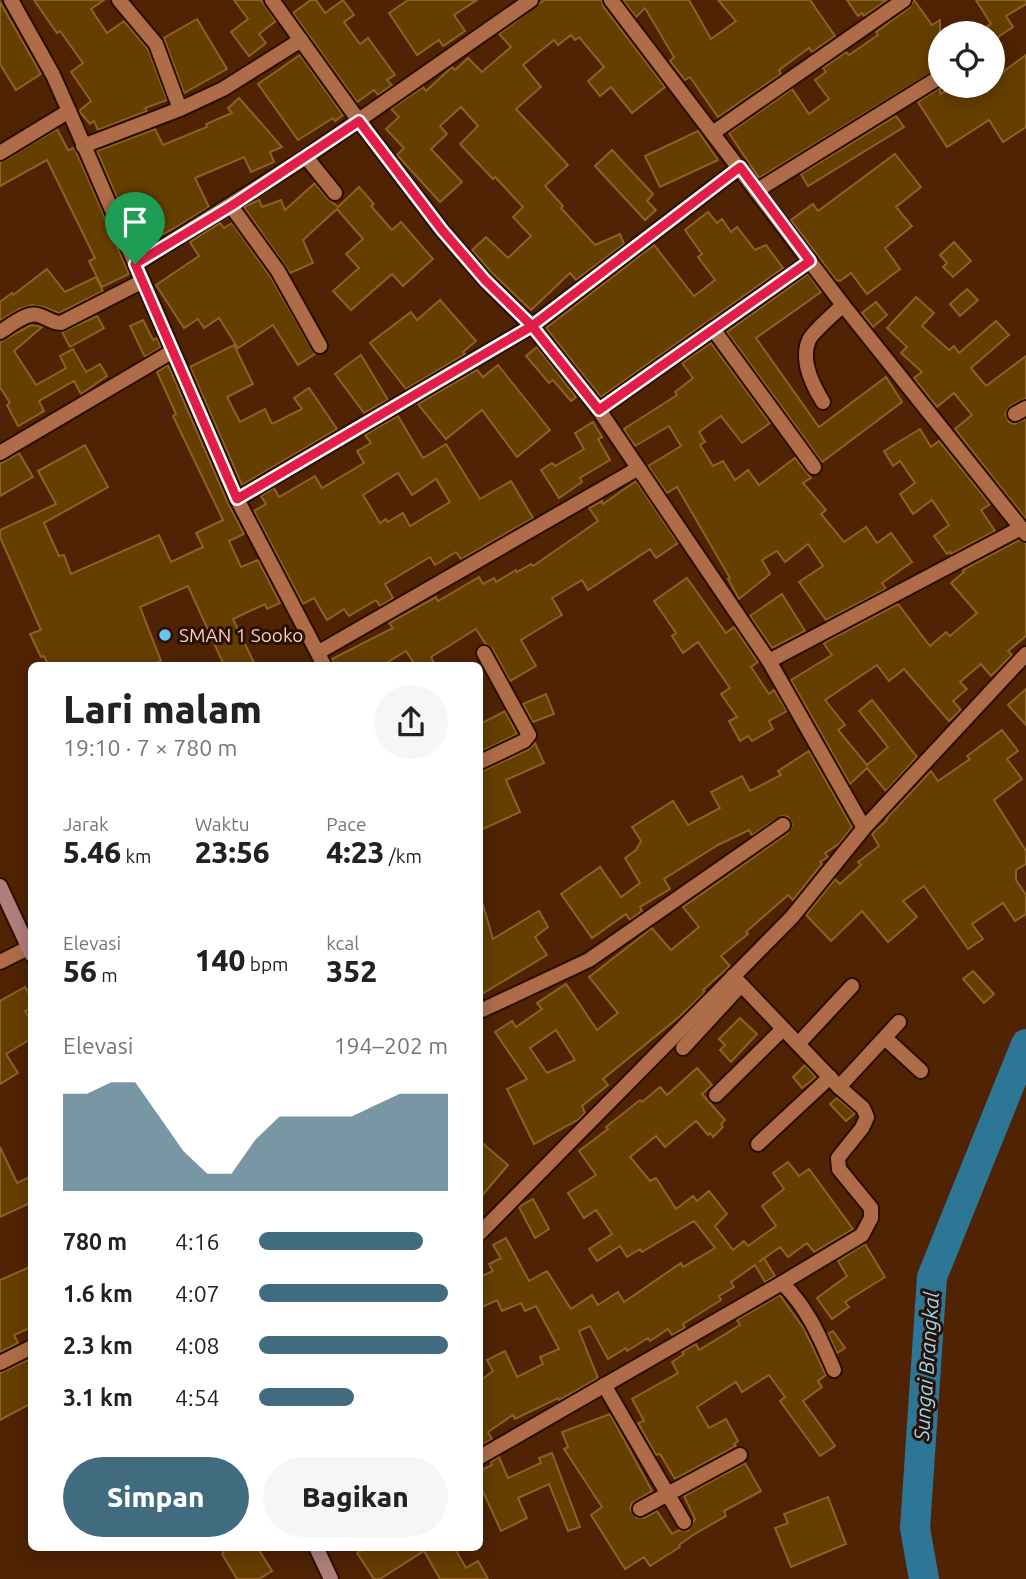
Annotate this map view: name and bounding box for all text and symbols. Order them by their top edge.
map controls [928,21,1005,98]
button: locate [928,21,1005,98]
pin [105,192,165,264]
icon: arrive [116,203,154,241]
place label: SMAN 1 Sooko [179,624,303,646]
marker: SMAN 1 Sooko [157,627,173,643]
button: share [374,685,448,759]
text: Lari malam [63,688,262,730]
text: 19:10 · 7 × 780 m [63,735,237,760]
text: Jarak [63,813,109,835]
text: Waktu [195,813,250,835]
text: Pace [326,813,367,835]
text: 5.46 [63,835,121,869]
text: 23:56 [195,835,270,869]
text: 4:23 [326,835,384,869]
text: km [121,845,151,867]
text: /km [384,845,422,867]
text: Elevasi [63,932,121,954]
text: kcal [326,932,359,954]
text: 140 [195,943,245,977]
text: bpm [245,953,288,975]
text: 56 [63,954,97,988]
text: 352 [326,954,377,988]
text: m [97,964,118,986]
text: Elevasi [63,1033,133,1058]
text: 194–202 m [334,1033,448,1058]
text: 780 m [63,1229,127,1254]
text: 4:16 [175,1229,220,1254]
text: 1.6 km [63,1281,133,1306]
text: 4:07 [175,1281,220,1306]
water label: Sungai Brangkal [909,1291,943,1442]
text: 2.3 km [63,1333,133,1358]
text: 4:08 [175,1333,220,1358]
text: 3.1 km [63,1385,133,1410]
text: 4:54 [175,1385,220,1410]
button: Simpan [63,1457,249,1537]
button: Bagikan [263,1457,448,1537]

